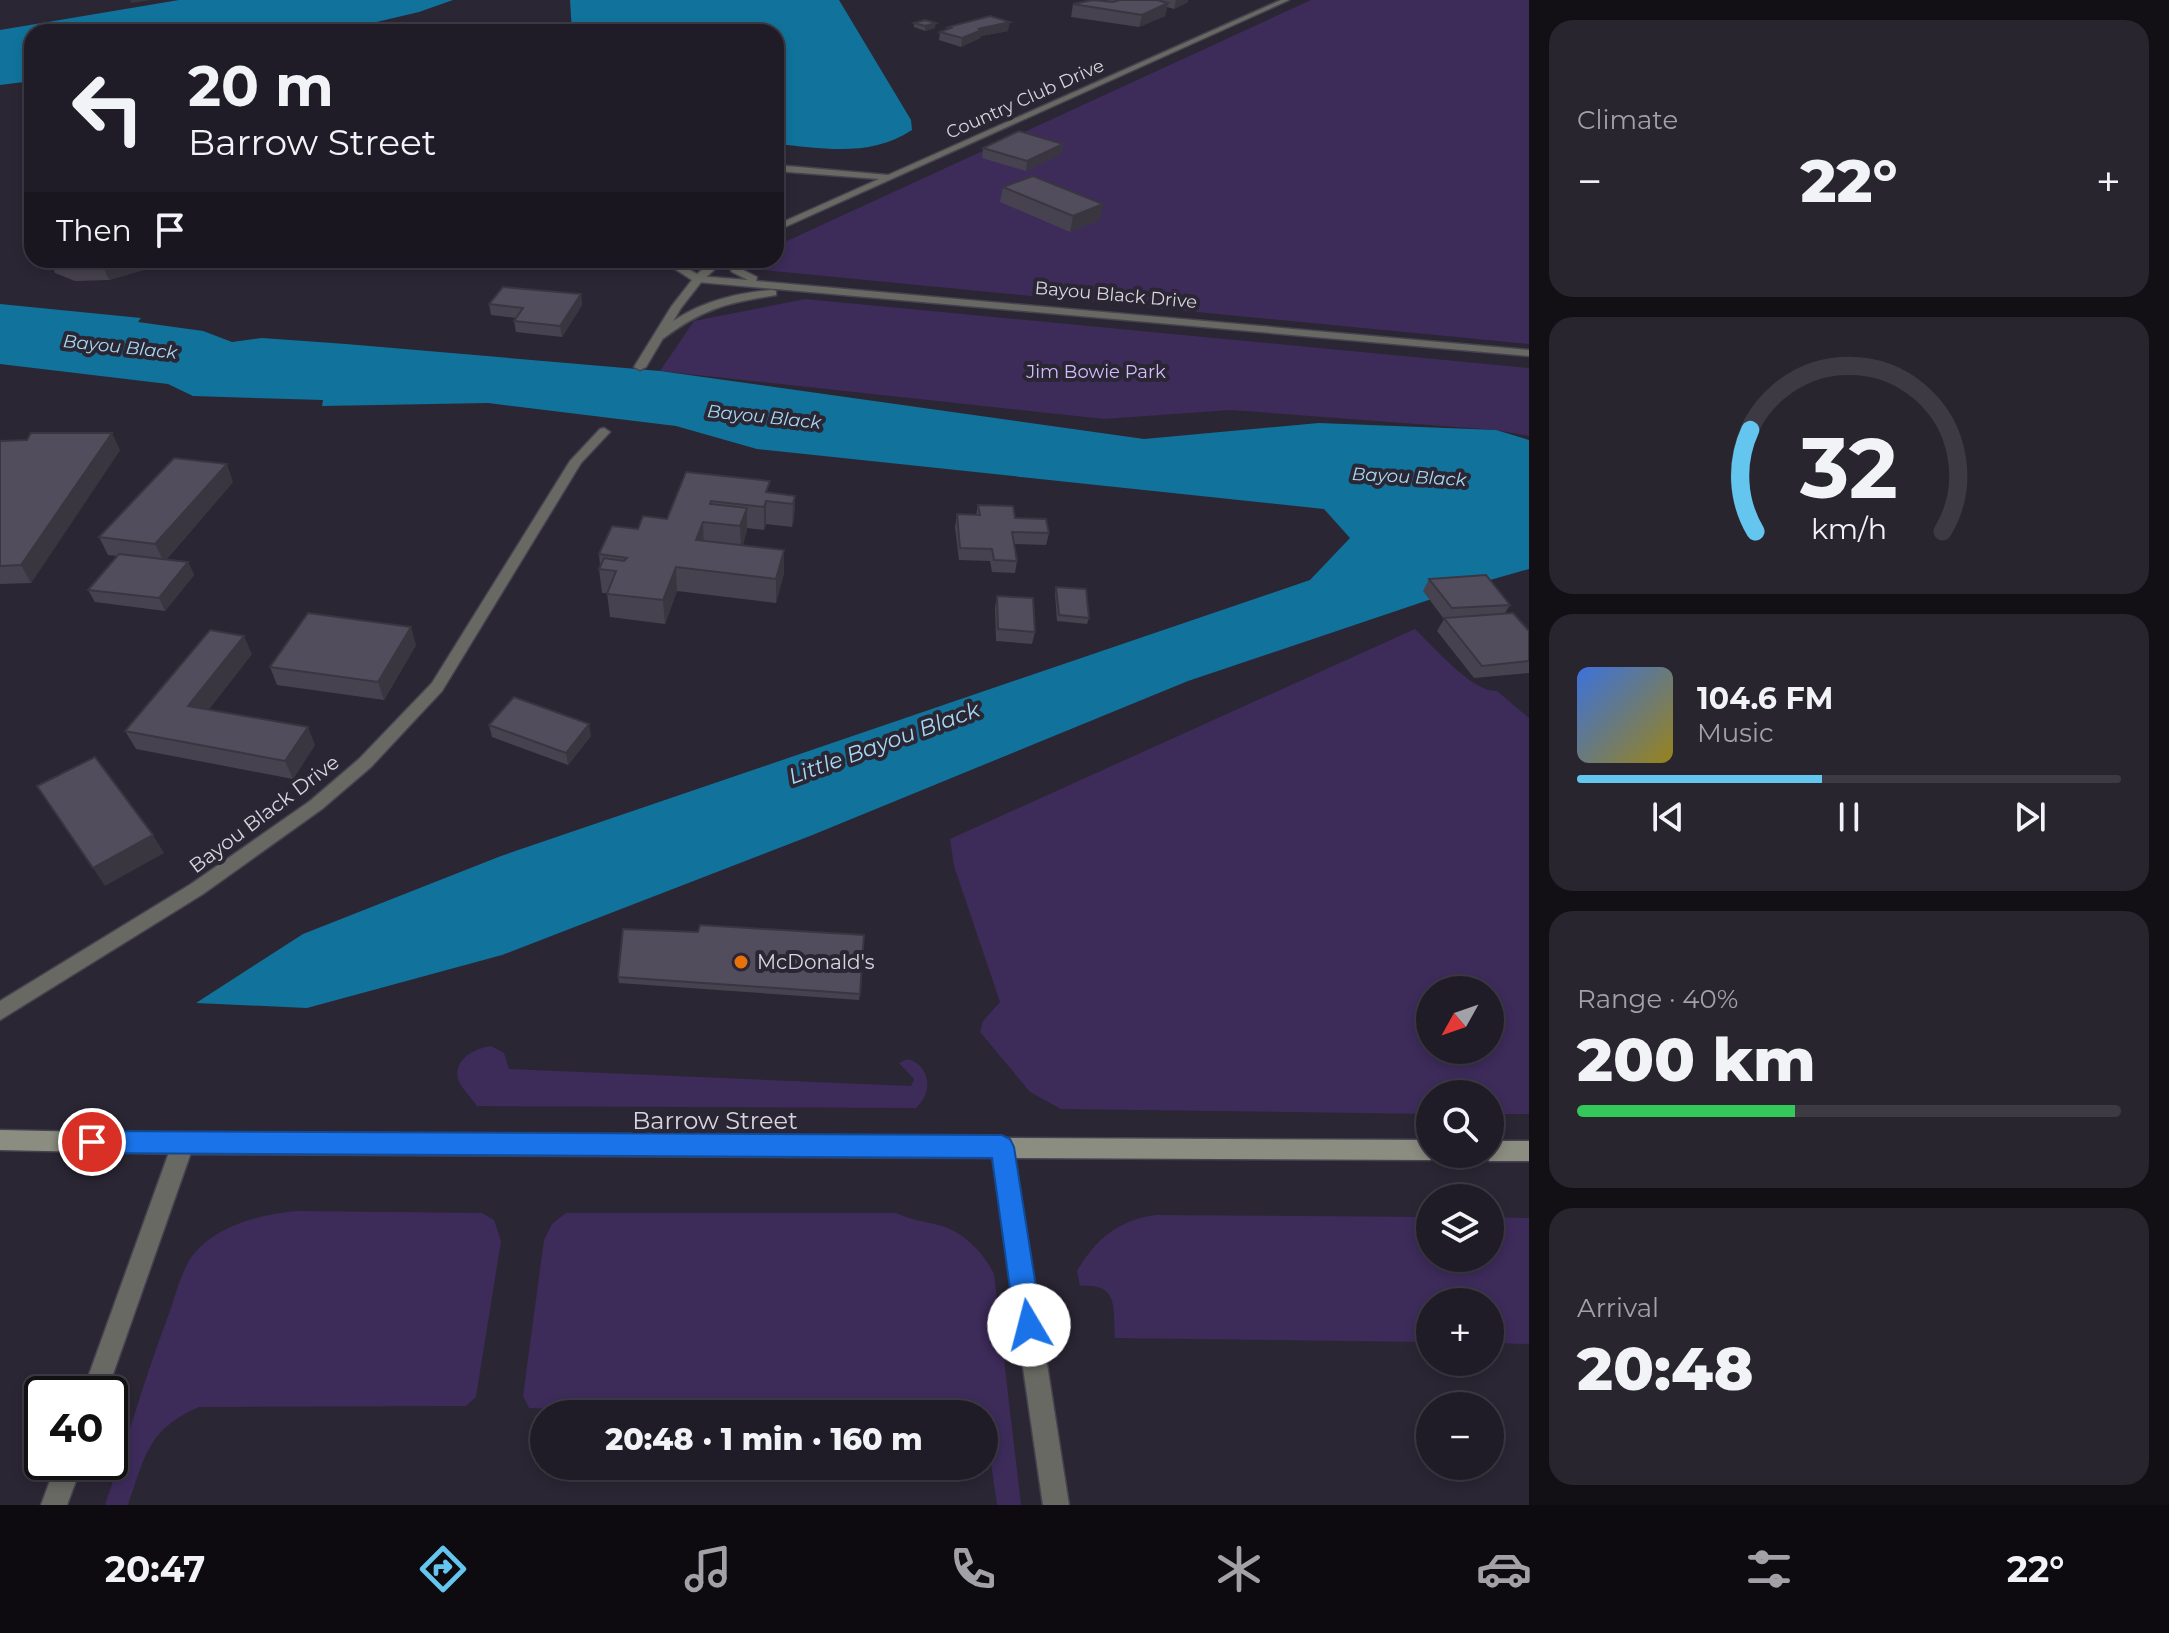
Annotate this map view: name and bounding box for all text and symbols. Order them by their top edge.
text: 20 m [188,52,334,120]
street label: Country Club Drive [943,54,1107,144]
icon: left [56,56,160,160]
text: Climate [1577,104,1678,136]
text: Barrow Street [188,120,436,164]
text: 22° [1801,144,1897,217]
text: − [1577,154,1602,208]
text: + [2096,154,2121,208]
icon: arrive [148,208,192,252]
text: Then [56,212,132,249]
street label: Bayou Black Drive [1034,277,1198,313]
water label: Bayou Black [62,330,179,364]
park label: Jim Bowie Park [1025,361,1166,383]
water label: Bayou Black [706,400,823,434]
text: 32 [1799,416,1898,518]
water label: Bayou Black [1351,463,1468,491]
text: km/h [1811,511,1887,546]
text: 104.6 FM [1697,680,1833,717]
water label: Little Bayou Black [785,696,984,790]
text: Music [1697,717,1774,749]
street label: Bayou Black Drive [184,750,344,878]
icon: previous [1646,795,1690,839]
icon: pause [1827,795,1871,839]
icon: next [2008,795,2052,839]
place label: McDonald's [757,950,875,974]
marker: McDonald's [732,953,750,971]
north arrow [1416,976,1504,1064]
map controls [1416,976,1504,1480]
text: Range · 40% [1577,983,1738,1015]
text: 200 km [1577,1023,1816,1096]
button: search [1416,1080,1504,1168]
street label: Barrow Street [632,1106,798,1135]
pin [58,1108,126,1176]
icon: arrive [70,1120,114,1164]
button: layers [1416,1184,1504,1272]
position arrow [987,1283,1071,1367]
button: + [1416,1288,1504,1376]
text: Arrival [1577,1292,1659,1324]
text: 20:48 [1577,1332,1754,1405]
speed limit sign: 40 [24,1376,128,1480]
button: − [1416,1392,1504,1480]
text: 20:48 · 1 min · 160 m [605,1421,923,1458]
icon: directions [415,1541,471,1597]
icon: music [680,1541,736,1597]
icon: phone [945,1541,1001,1597]
icon: climate [1211,1541,1267,1597]
icon: car [1476,1541,1532,1597]
icon: filters [1741,1541,1797,1597]
text: 20:47 [105,1547,205,1591]
text: 22° [2007,1547,2064,1591]

